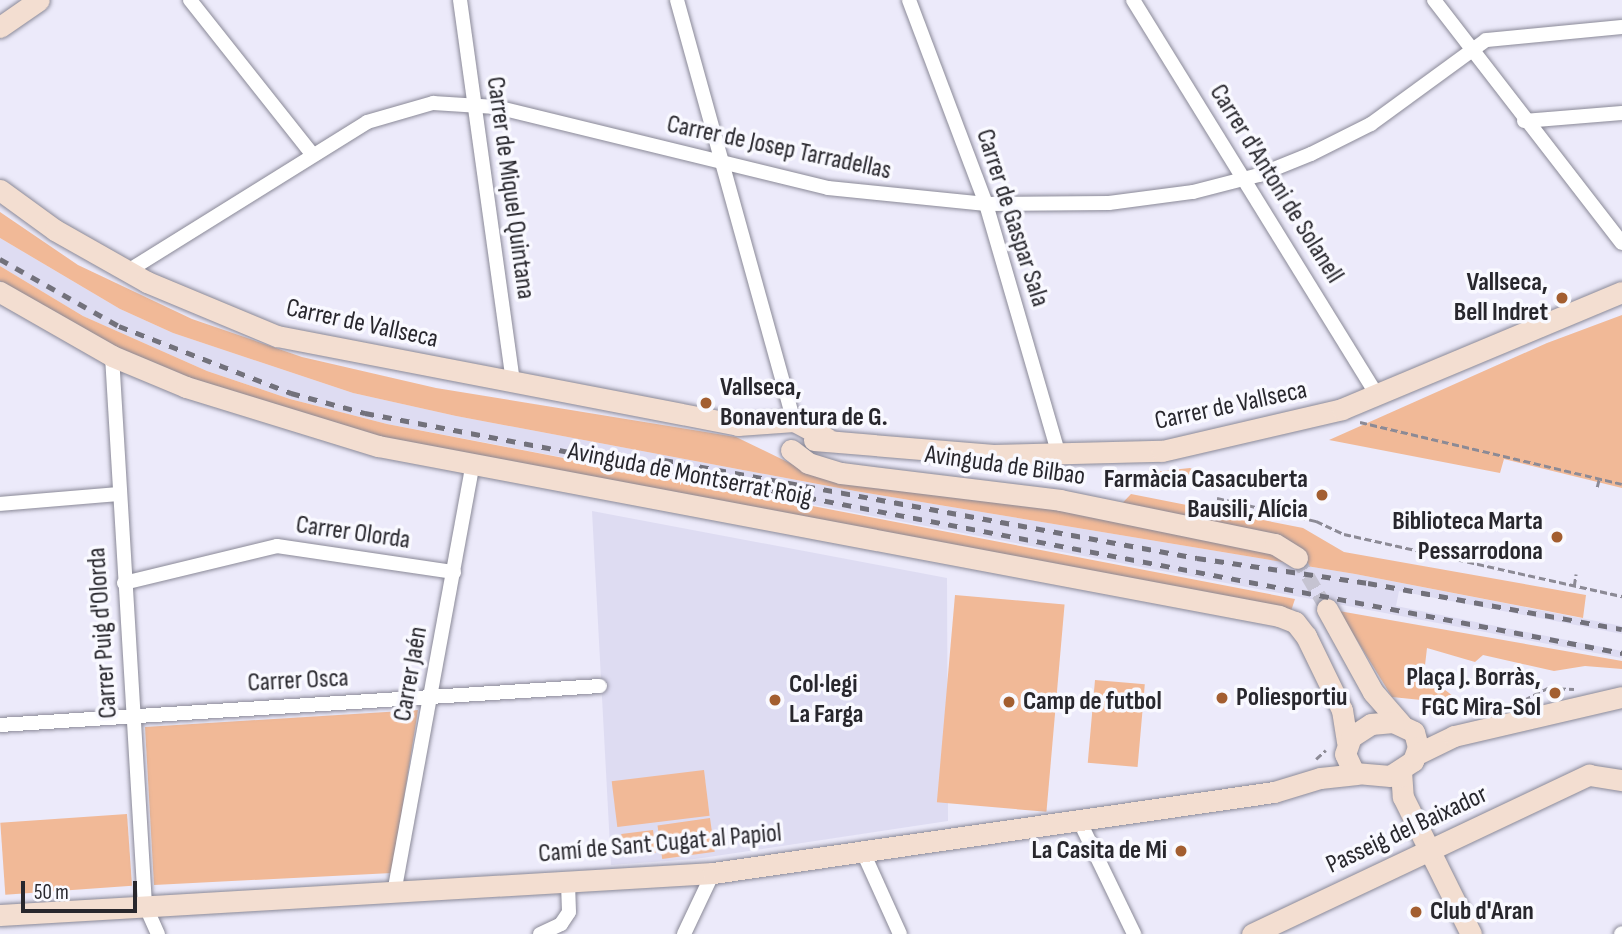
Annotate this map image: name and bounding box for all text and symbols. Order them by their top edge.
street label: Carrer de Miquel Quintana [479,75,541,301]
street label: Carrer d'Antoni de Solanell [1202,79,1350,289]
street label: Carrer de Josep Tarradellas [664,109,894,187]
street label: Carrer de Gaspar Sala [969,125,1055,311]
place label: Vallseca, Bell Indret [1454,267,1548,328]
marker: Vallseca, Bell Indret [1554,290,1570,306]
street label: Carrer de Vallseca [283,293,441,355]
place label: Vallseca, Bonaventura de G. [720,372,888,434]
street label: Carrer de Vallseca [1152,375,1310,437]
marker: Vallseca, Bonaventura de G. [698,395,714,411]
street label: Avinguda de Montserrat Roig [565,436,815,514]
street label: Avinguda de Bilbao [923,439,1087,493]
place label: Farmàcia Casacuberta Bausili, Alícia [1104,464,1308,526]
marker: Farmàcia Casacuberta Bausili, Alícia [1314,487,1330,503]
place label: Biblioteca Marta Pessarrodona [1392,506,1543,568]
street label: Carrer Olorda [294,510,412,556]
marker: Biblioteca Marta Pessarrodona [1549,529,1565,545]
street label: Carrer Puig d'Olorda [81,547,125,719]
street label: Carrer Jaén [387,624,435,724]
place label: Plaça J. Borràs, FGC Mira-Sol [1406,662,1541,724]
street label: Carrer Osca [247,663,349,699]
place label: Col·legi La Farga [789,669,863,730]
place label: Poliesportiu [1236,682,1347,714]
marker: Plaça J. Borràs, FGC Mira-Sol [1547,685,1563,701]
place label: Camp de futbol [1023,686,1162,718]
marker: Poliesportiu [1214,690,1230,706]
marker: Col·legi La Farga [767,692,783,708]
marker: Camp de futbol [1001,694,1017,710]
street label: Passeig del Baixador [1321,779,1493,881]
street label: Camí de Sant Cugat al Papiol [537,818,783,870]
place label: La Casita de Mi [1031,835,1167,867]
marker: La Casita de Mi [1173,843,1189,859]
scale bar [24,867,140,911]
text: 50 m [34,880,69,905]
place label: Club d'Aran [1430,896,1534,928]
marker: Club d'Aran [1408,904,1424,920]

